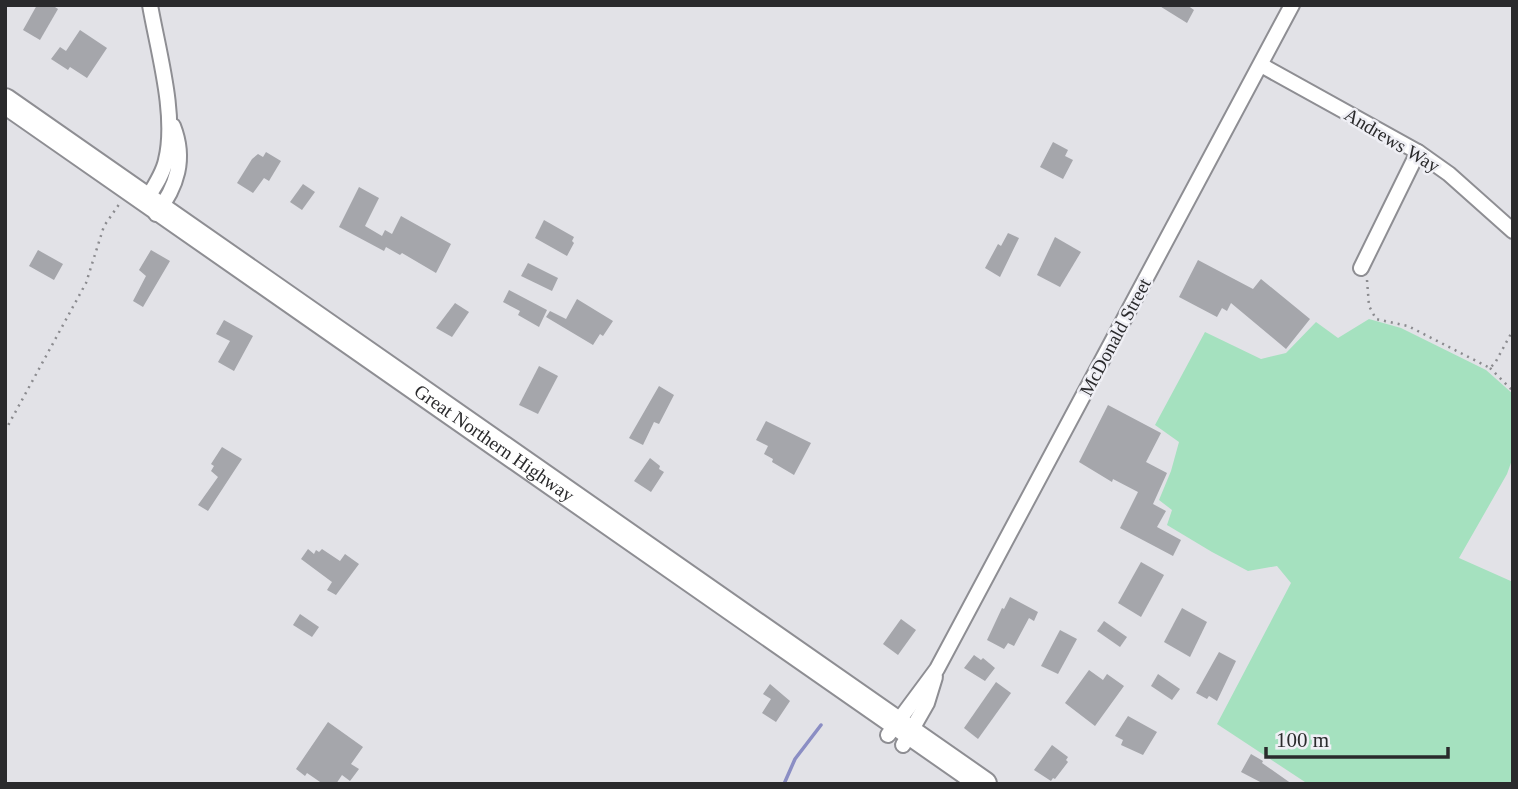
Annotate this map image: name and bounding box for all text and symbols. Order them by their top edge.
street label: Andrews Way [1341,103,1444,177]
street label: McDonald Street [1075,274,1155,399]
street label: Great Northern Highway [411,380,579,506]
scale bar [1266,716,1448,760]
text: 100 m [1276,728,1329,752]

